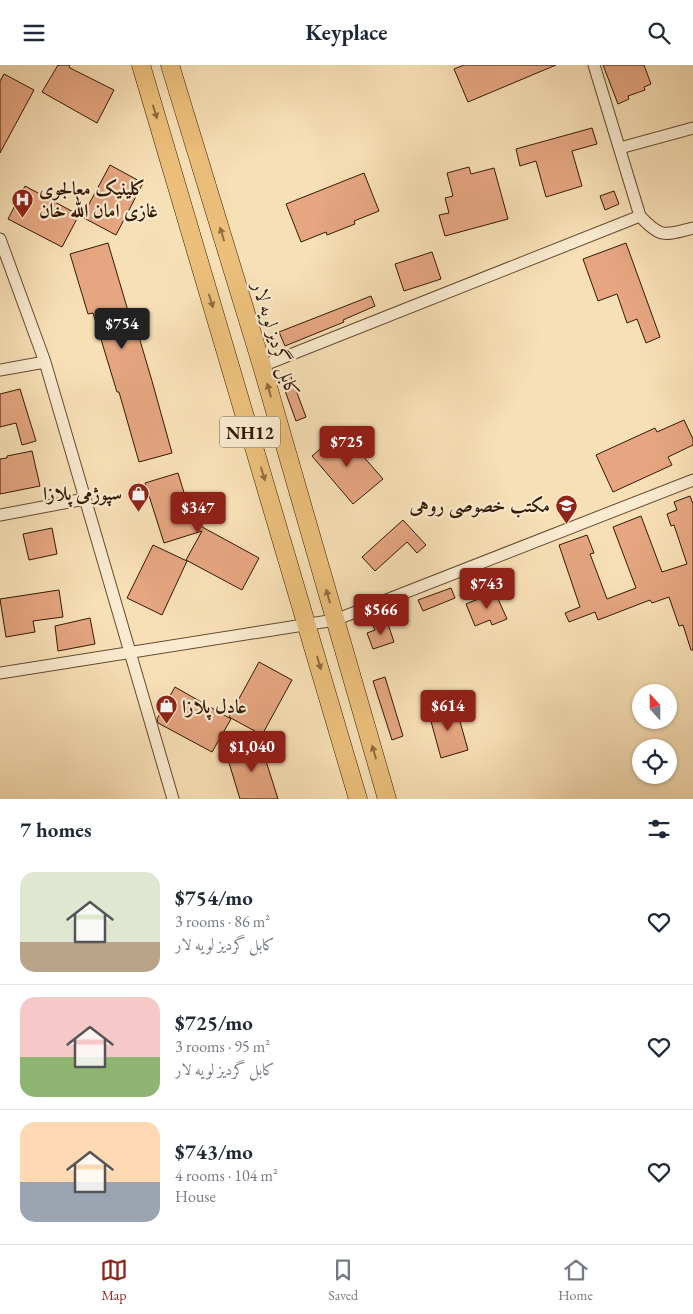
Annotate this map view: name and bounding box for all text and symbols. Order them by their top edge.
text: Keyplace [306,18,387,47]
icon: menu [20,19,48,47]
icon: search [645,19,673,47]
one-way arrow [152,104,160,119]
place label: کلینیک معالجوی غازی امان الله خان [39,176,158,223]
hospital icon: کلینیک معالجوی غازی امان الله خان [11,187,35,218]
one-way arrow [217,226,225,241]
street label: کابل گردیز لویه لار [245,277,305,400]
one-way arrow [208,294,216,309]
pin: $754 [92,307,152,350]
text: $754 [106,313,138,334]
one-way arrow [264,382,272,397]
road number: NH12 [220,417,280,447]
pin: $725 [317,425,377,468]
text: $725 [331,431,363,452]
one-way arrow [259,466,267,481]
place label: سپوژمی پلازا [43,481,122,508]
shop icon: سپوژمی پلازا [126,481,150,512]
pin: $347 [168,491,228,534]
place label: مکتب خصوصی روهی [409,493,550,519]
school or university icon: مکتب خصوصی روهی [554,493,578,524]
text: $347 [182,497,214,518]
pin: $743 [457,567,517,610]
text: $743 [471,573,503,594]
one-way arrow [323,589,331,604]
pin: $566 [351,593,411,636]
text: $566 [365,599,397,620]
one-way arrow [315,656,323,671]
north arrow [632,684,678,729]
map controls [632,684,677,784]
pin: $614 [418,689,478,732]
shop icon: عادل پلازا [154,694,178,725]
place label: عادل پلازا [182,694,247,721]
text: $614 [432,695,464,716]
pin: $1,040 [211,731,293,773]
text: $1,040 [229,736,275,757]
button: locate [632,739,677,784]
one-way arrow [369,745,377,760]
icon: filters [645,815,673,843]
text: 7 homes [20,816,92,843]
text: $754/mo [175,884,253,911]
icon: home [60,892,120,952]
icon: heart [645,908,673,936]
text: 3 rooms · 86 m² [175,911,270,932]
text: کابل گردیز لویه لار [175,934,275,955]
text: $725/mo [175,1009,253,1036]
icon: home [60,1017,120,1077]
icon: heart [645,1033,673,1061]
text: 3 rooms · 95 m² [175,1036,270,1057]
text: کابل گردیز لویه لار [175,1059,275,1080]
text: $743/mo [175,1138,253,1165]
icon: home [60,1142,120,1202]
icon: heart [645,1158,673,1186]
text: 4 rooms · 104 m² [175,1165,278,1186]
text: House [175,1186,216,1207]
tab: Map [100,1256,128,1304]
tab: Saved [328,1256,358,1304]
tab: Home [558,1256,593,1304]

